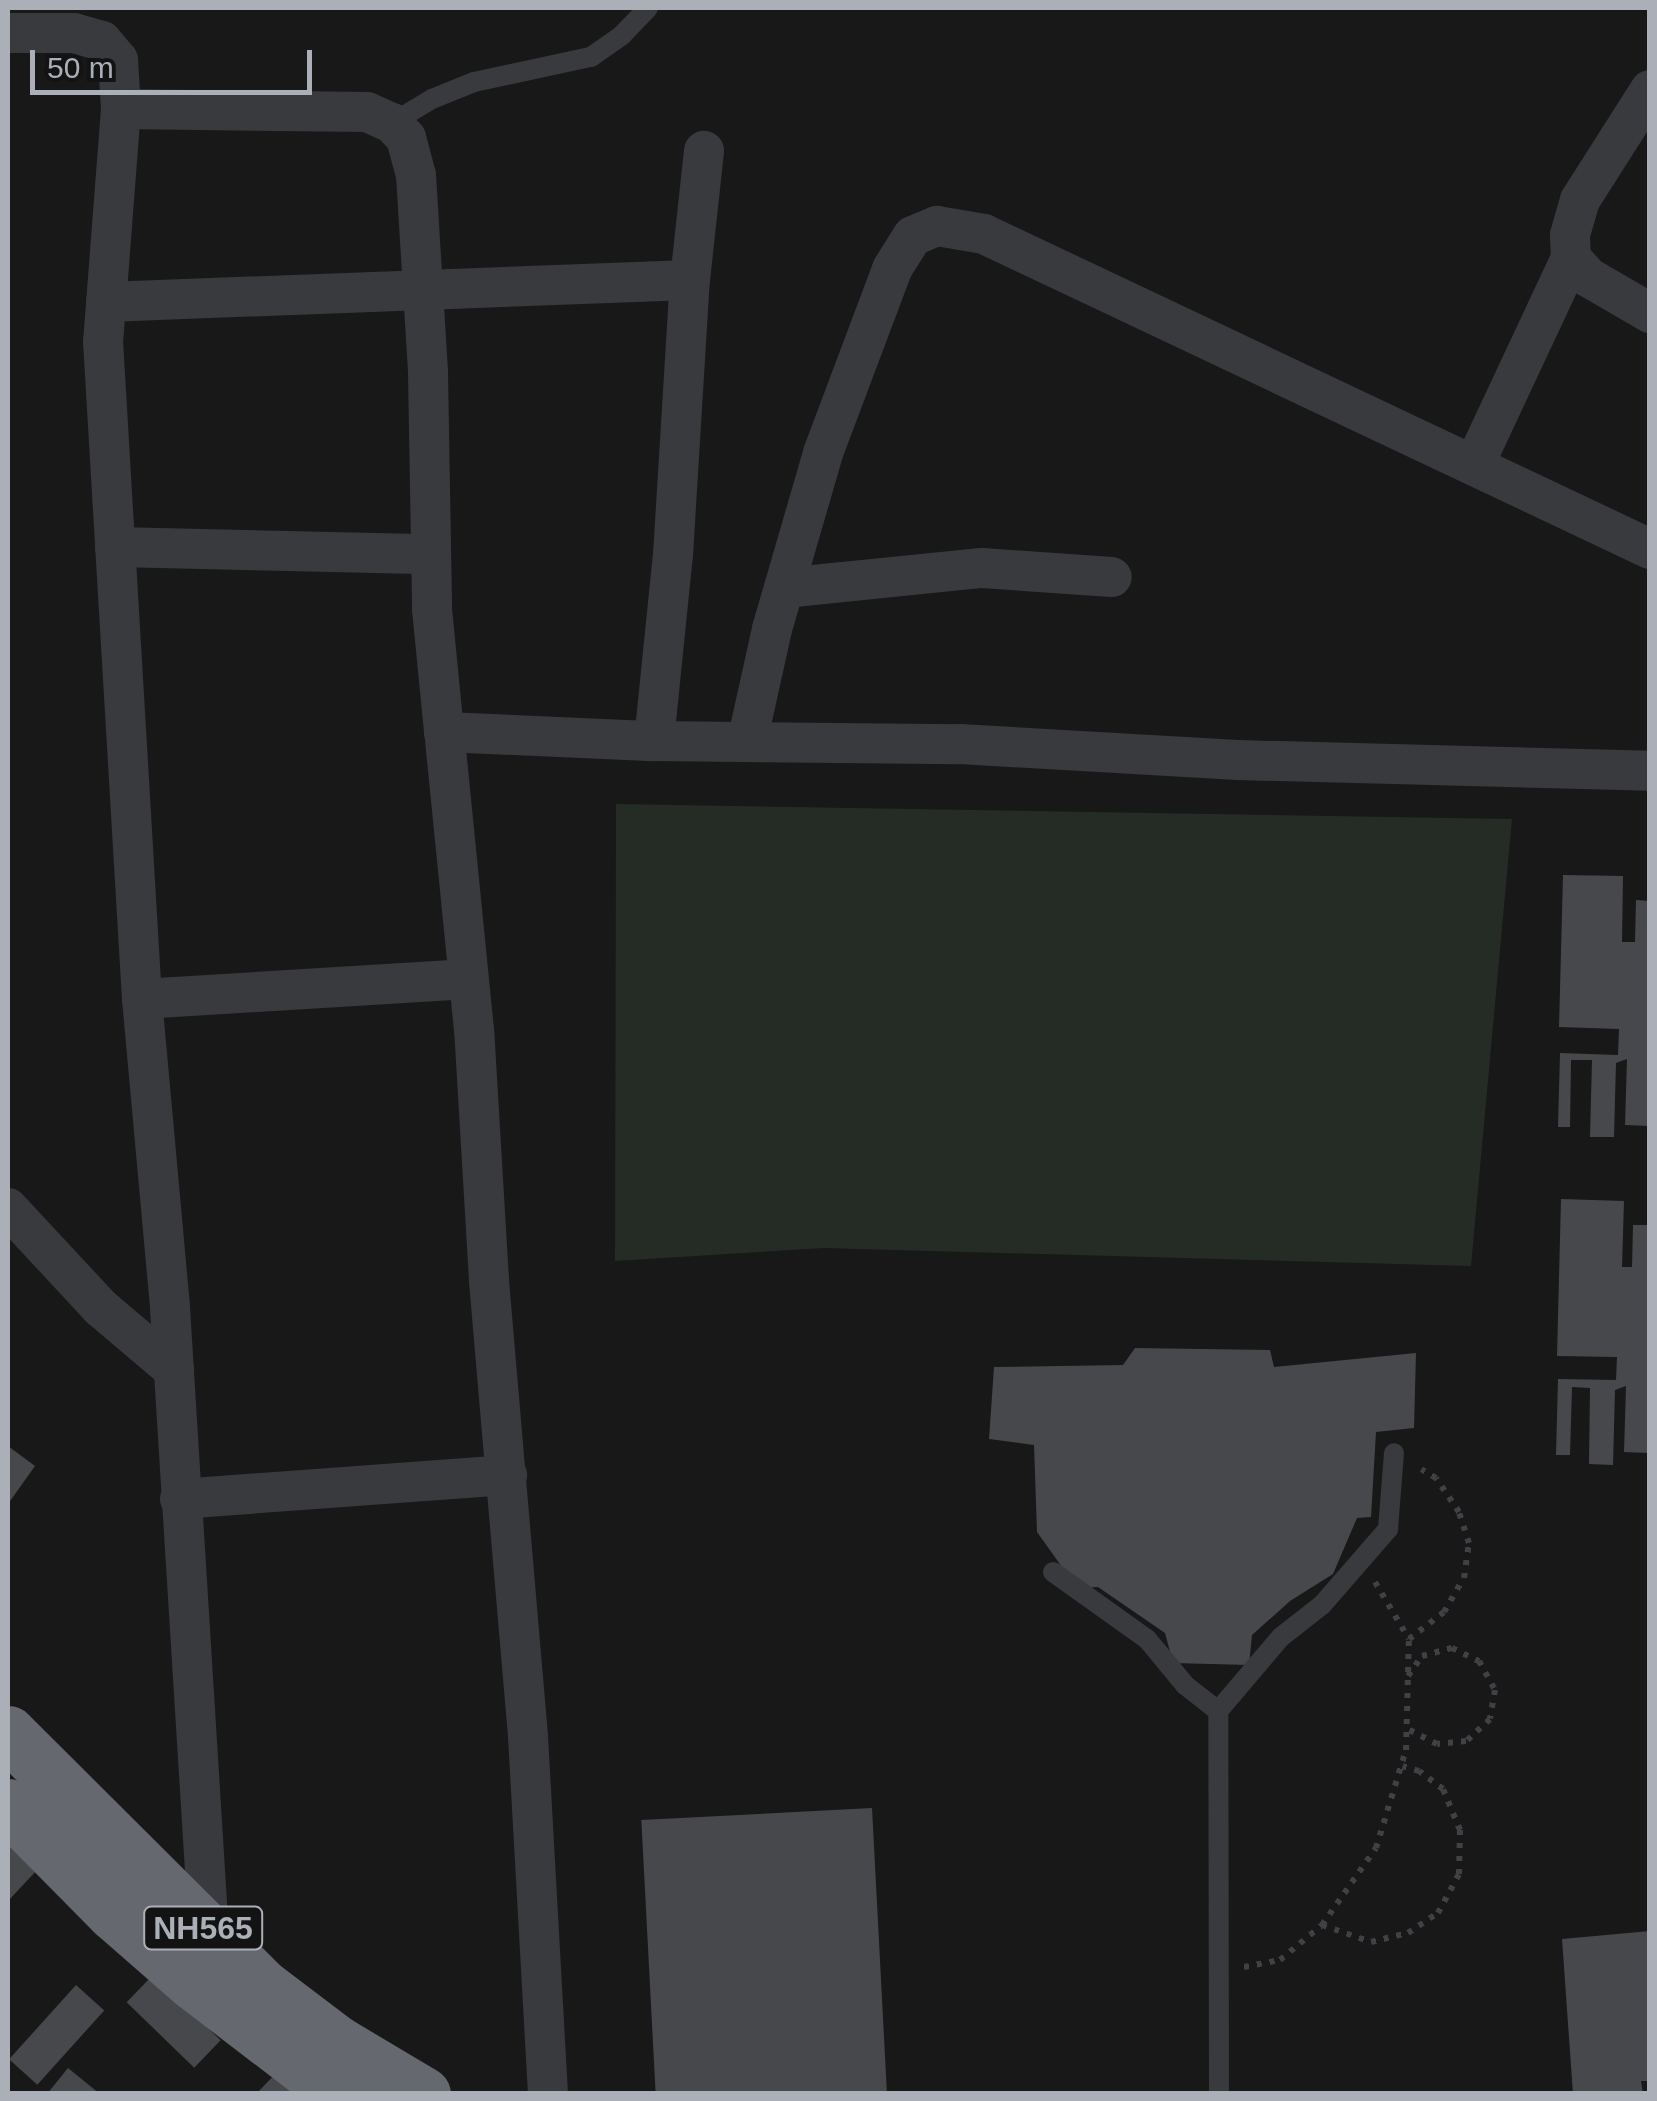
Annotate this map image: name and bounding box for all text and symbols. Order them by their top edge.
scale bar [35,30,318,92]
text: 50 m [47,51,114,84]
road number: NH565 [143,1901,263,1955]

